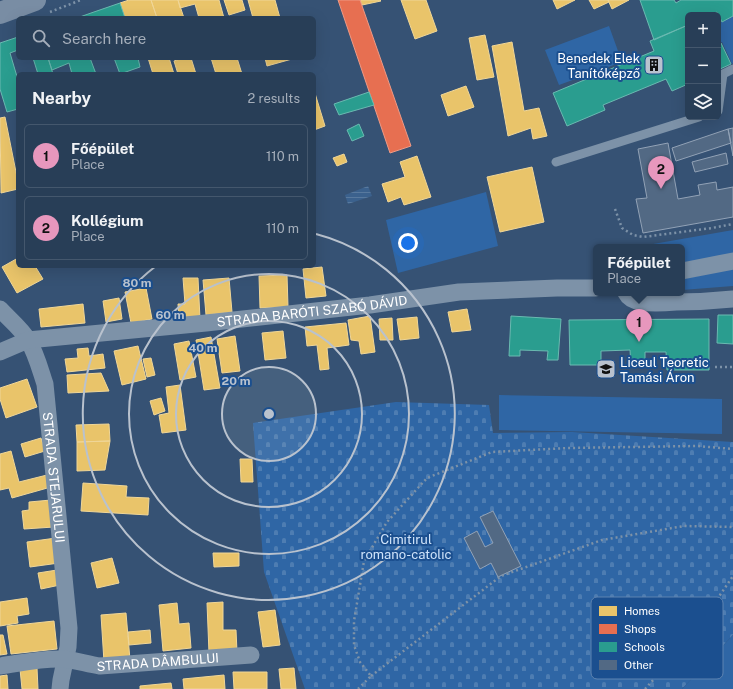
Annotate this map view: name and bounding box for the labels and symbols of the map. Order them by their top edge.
place label: Benedek Elek Tanítóképző [557,51,640,81]
building icon: Benedek Elek Tanítóképző [643,54,665,76]
pin: 2 [648,156,674,189]
your location [398,233,418,253]
text: 80 m [122,276,152,290]
street label: STRADA BARÓTI SZABÓ DÁVID [216,292,408,329]
text: 60 m [155,308,185,322]
pin: 1 [626,309,652,342]
text: 40 m [188,341,218,355]
place label: Liceul Teoretic Tamási Áron [620,355,709,385]
school or university icon: Liceul Teoretic Tamási Áron [595,358,617,380]
text: 20 m [222,374,251,388]
centre of rings [262,407,276,421]
street label: STRADA STEJARULUI [40,411,68,544]
park label: Cimitirul romano-catolic [361,532,452,562]
legend [591,597,723,679]
text: Homes [624,605,660,617]
text: Shops [624,623,656,635]
text: Schools [624,641,665,653]
street label: STRADA DÂMBULUI [96,650,219,674]
text: Other [624,659,653,671]

